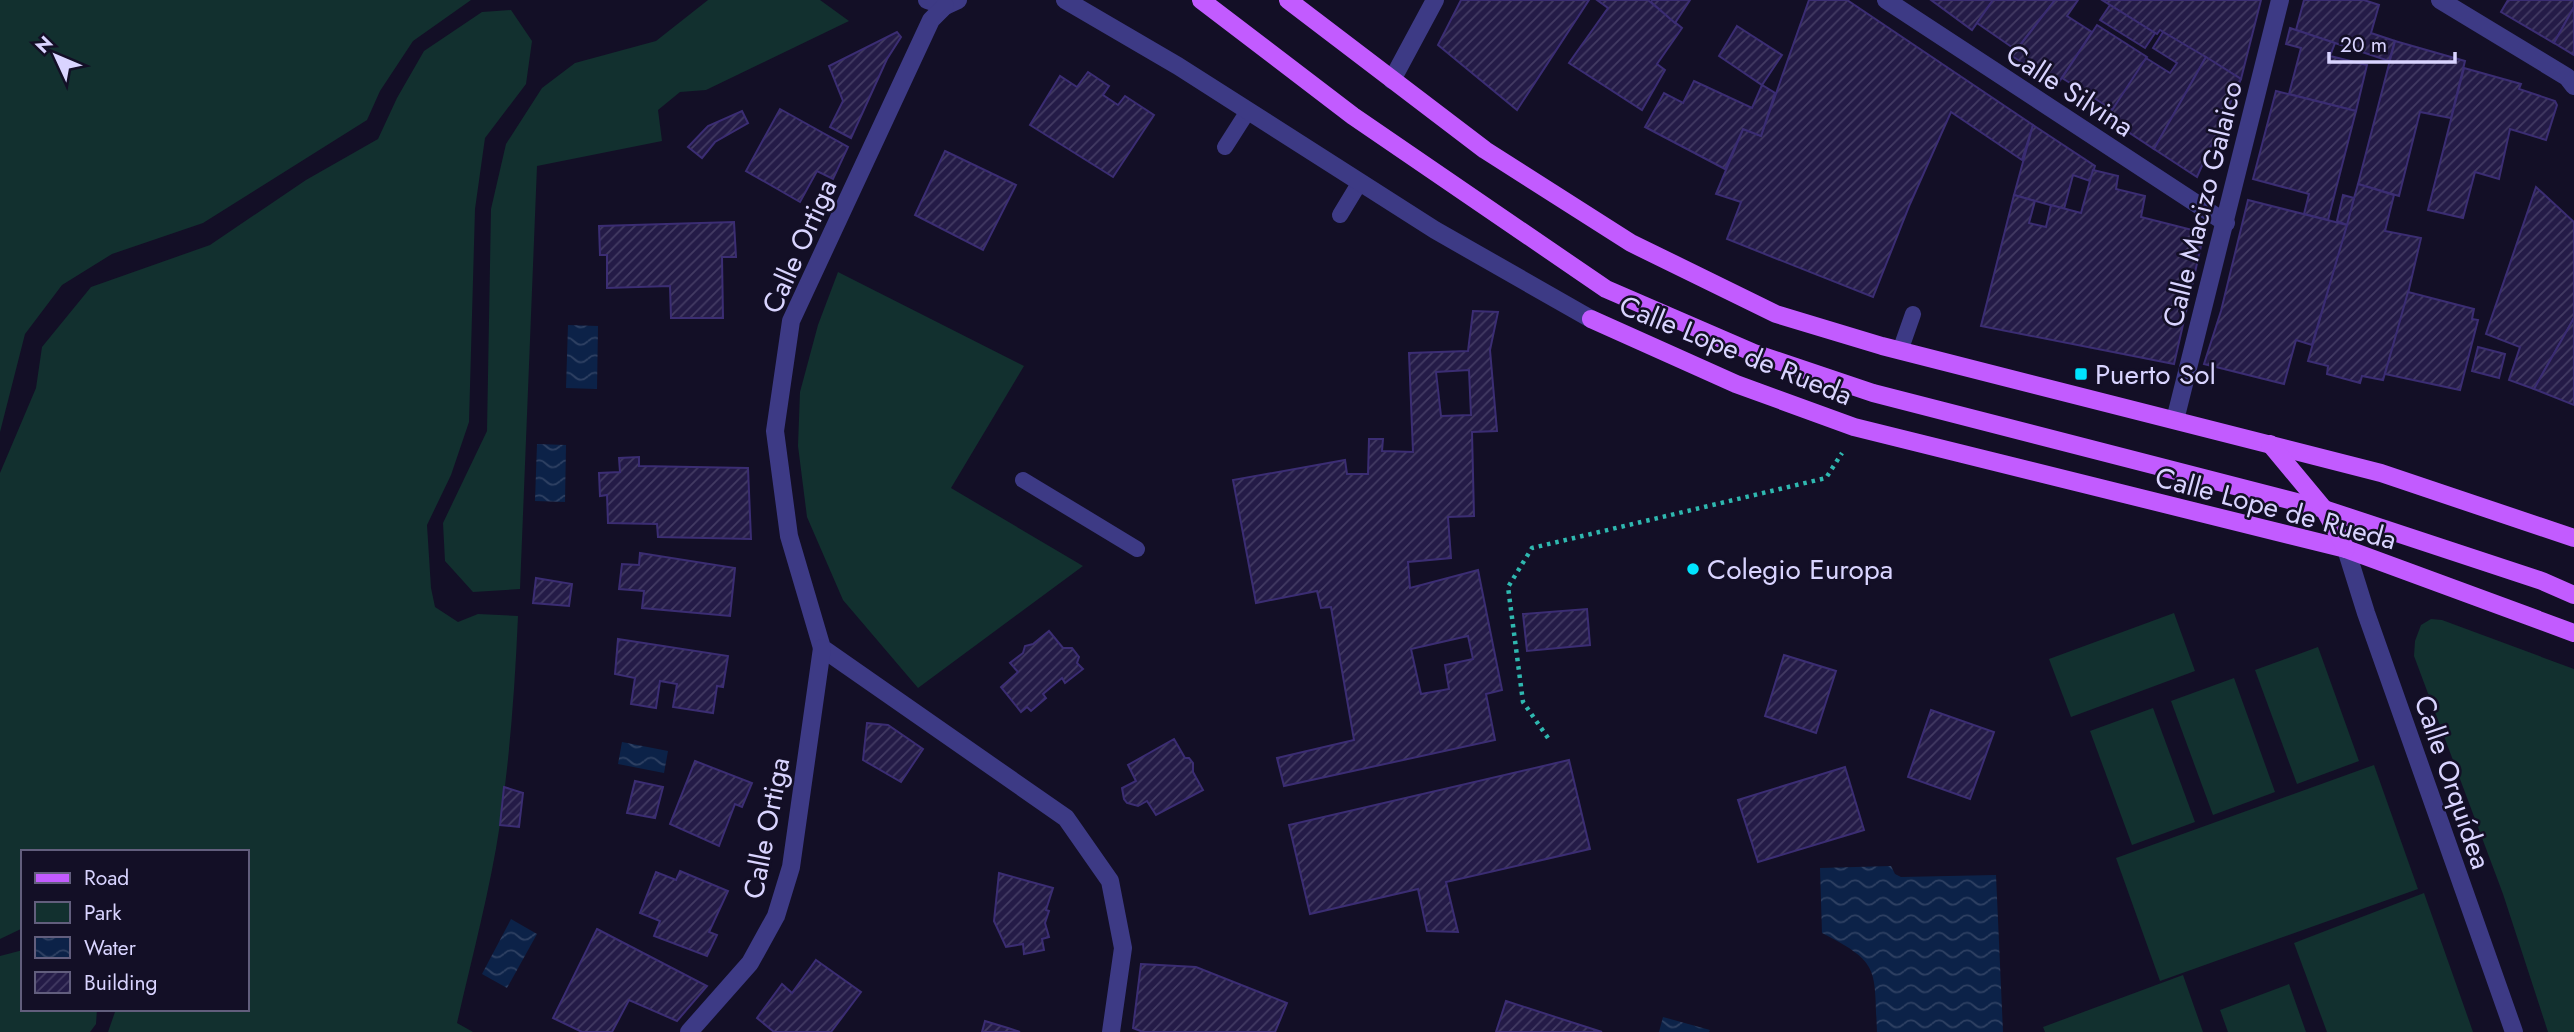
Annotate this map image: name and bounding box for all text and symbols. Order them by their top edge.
north arrow [21,21,91,91]
scale bar [2329,21,2455,65]
text: N [29,30,59,59]
text: 20 m [2340,30,2387,60]
street label: Calle Silvina [1998,34,2142,147]
street label: Calle Macizo Galaico [2152,77,2253,332]
street label: Calle Ortiga [752,172,847,320]
street label: Calle Lope de Rueda [1613,285,1858,416]
place label: Puerto Sol [2095,354,2216,395]
marker: Puerto Sol [2073,366,2089,382]
street label: Calle Lope de Rueda [2151,457,2401,560]
place label: Colegio Europa [1707,549,1893,590]
marker: Colegio Europa [1685,561,1701,577]
street label: Calle Orquídea [2404,690,2501,875]
street label: Calle Ortiga [733,754,800,902]
legend [21,850,248,1011]
text: Road [84,863,129,893]
text: Park [84,898,122,928]
text: Water [84,933,137,963]
text: Building [84,968,157,998]

